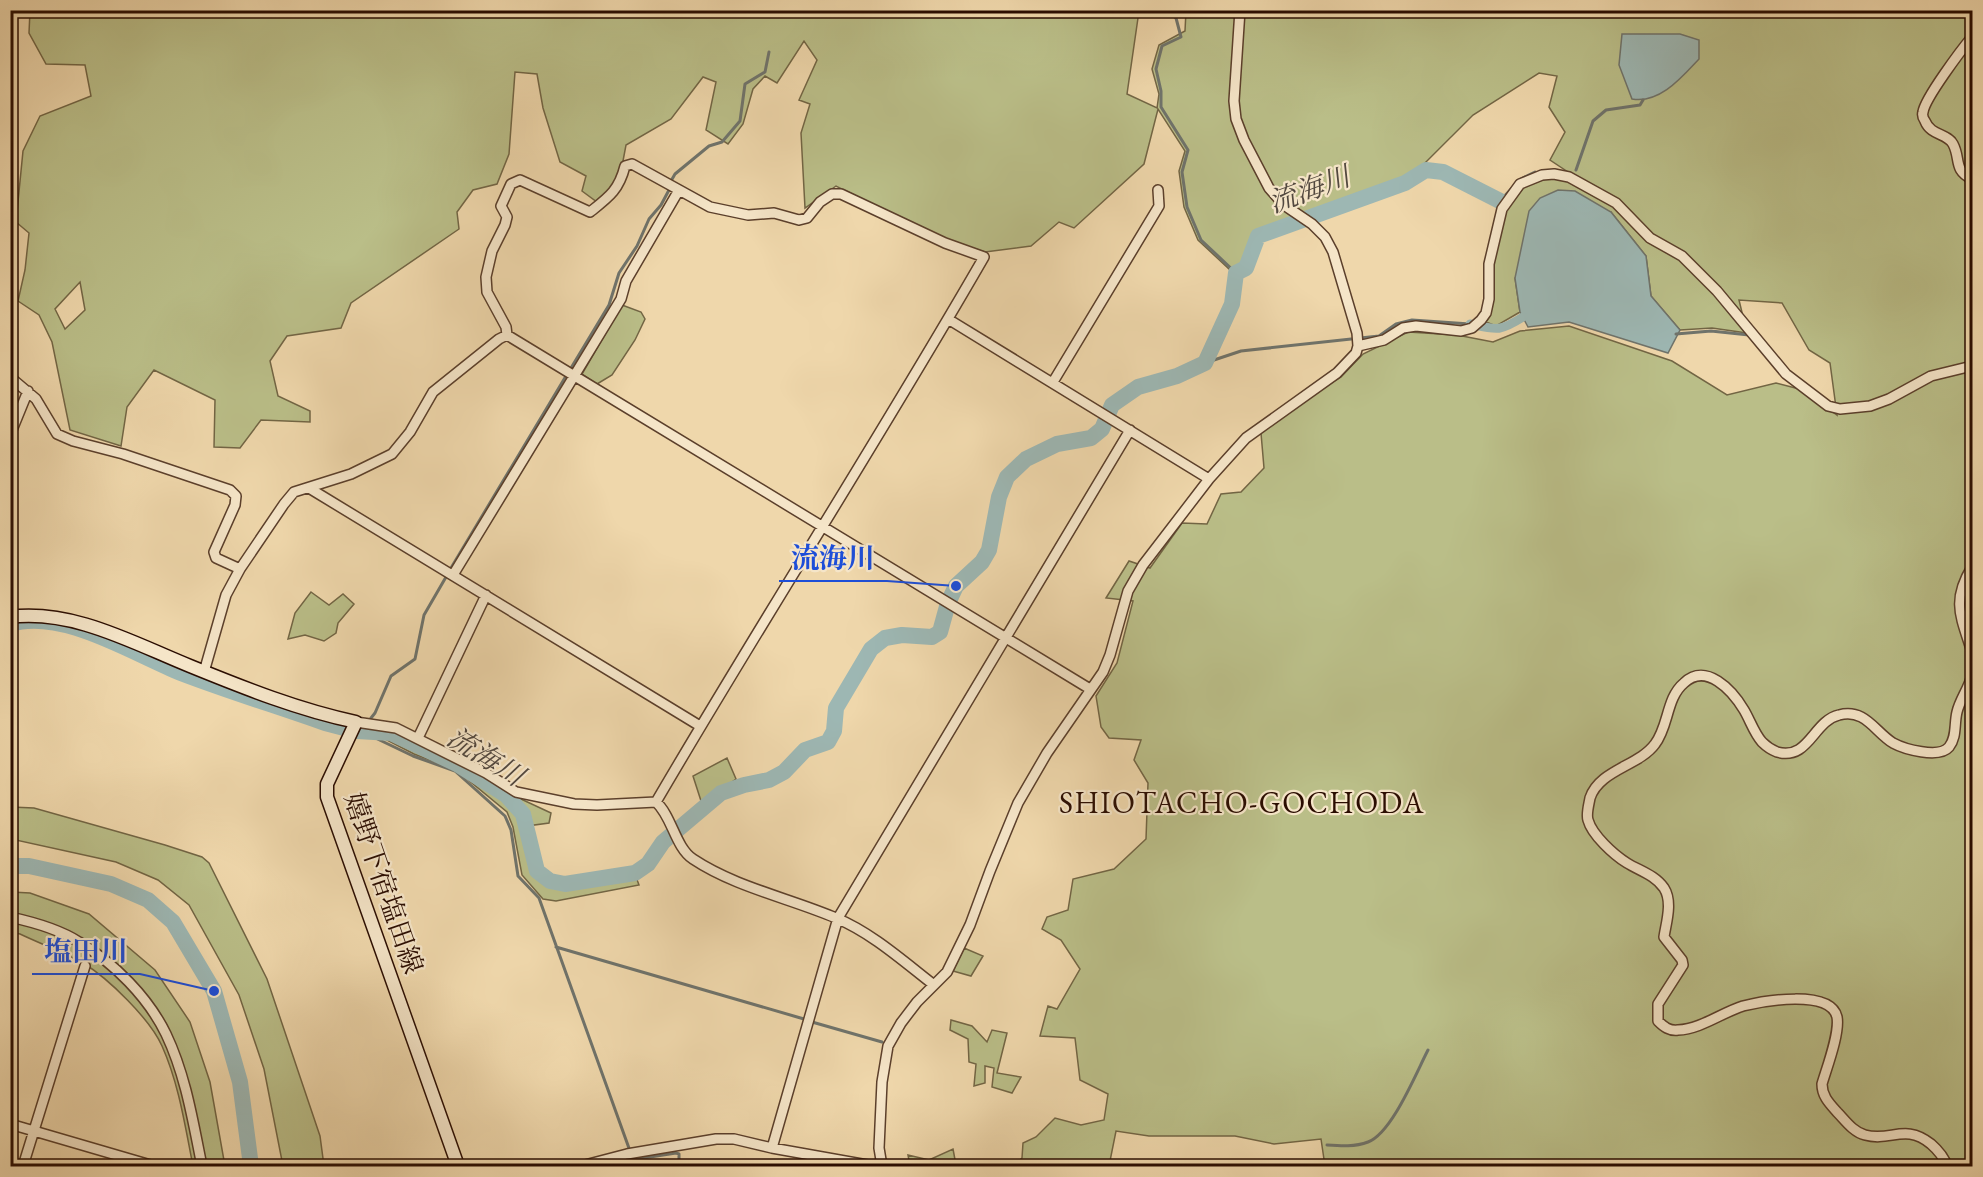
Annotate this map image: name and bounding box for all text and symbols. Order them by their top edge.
water label: 流海川 [1263,157,1357,220]
callout: 流海川 [779,535,887,581]
text: 流海川 [791,540,875,576]
water label: 流海川 [441,718,534,795]
district label: SHIOTACHO-GOCHODA [1059,783,1425,822]
street label: 嬉野下宿塩田線 [337,788,431,978]
callout: 塩田川 [32,928,140,974]
text: 塩田川 [44,933,128,969]

